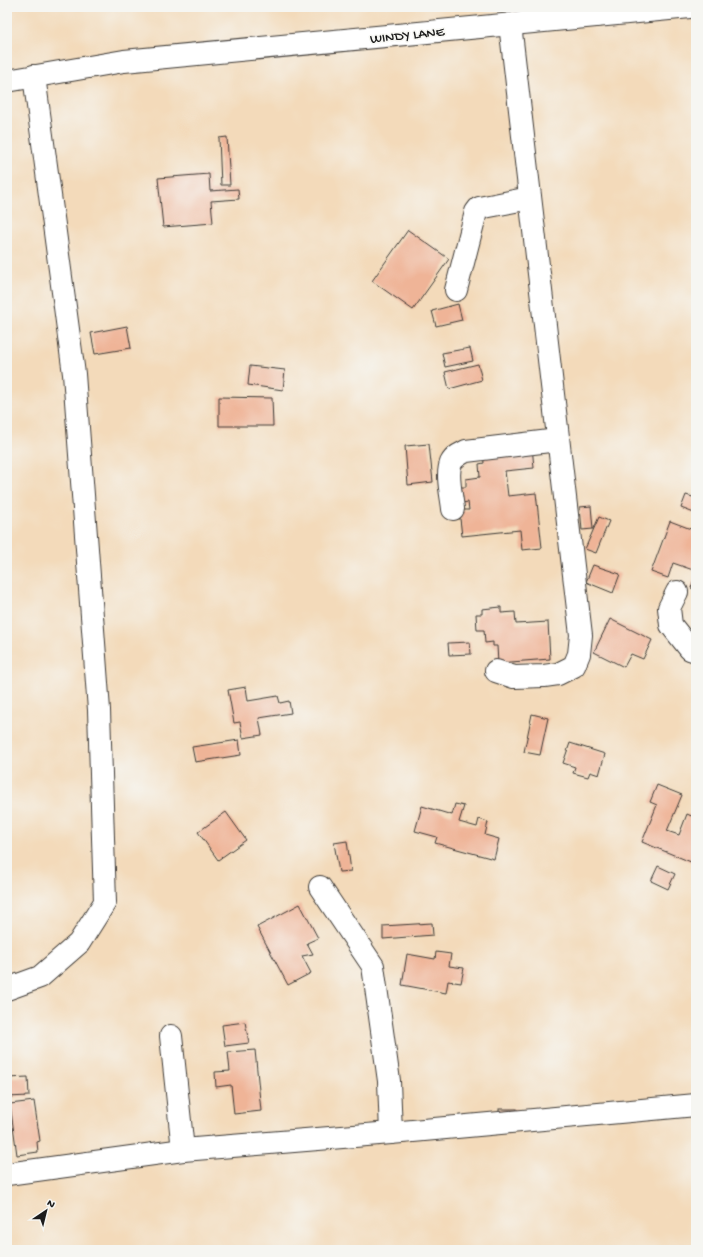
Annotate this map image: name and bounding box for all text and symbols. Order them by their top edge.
street label: WINDY LANE [369,24,447,49]
north arrow [26,1191,66,1231]
text: N [44,1197,57,1211]

